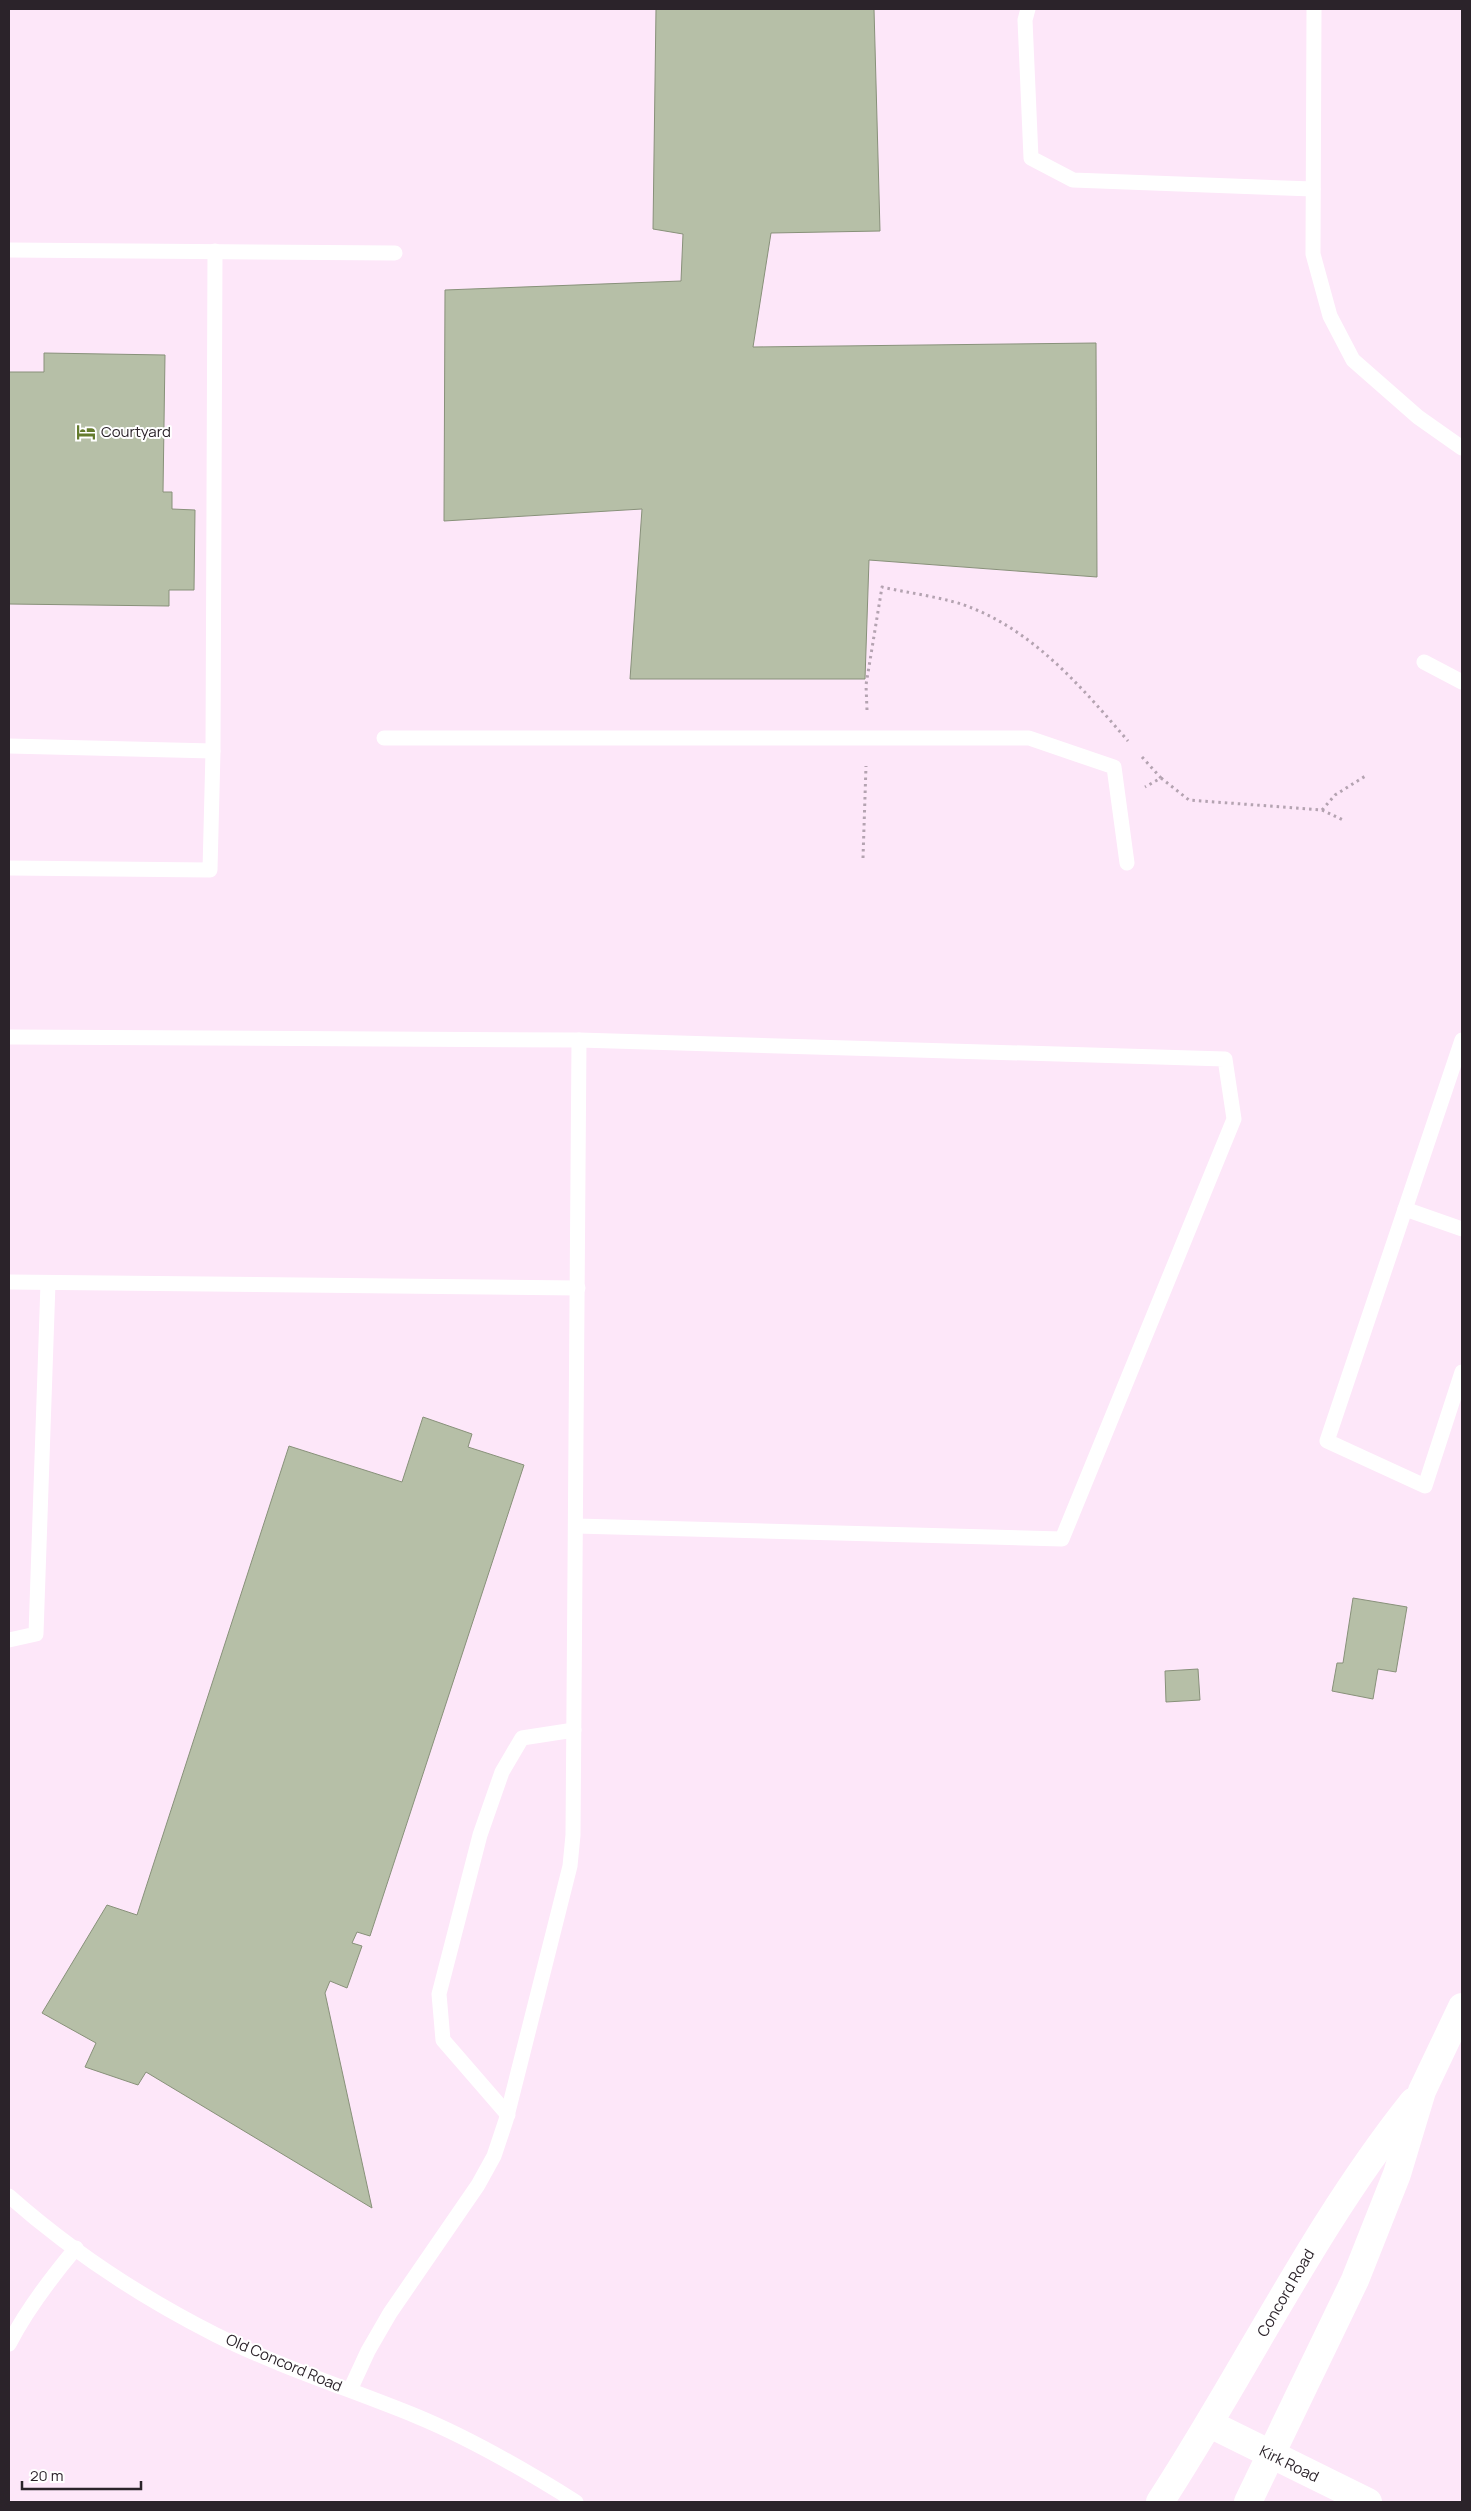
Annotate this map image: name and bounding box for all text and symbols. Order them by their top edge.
hotel icon: Courtyard [75,421,97,443]
place label: Courtyard [101,421,171,442]
street label: Concord Road [1252,2245,1319,2340]
street label: Old Concord Road [223,2329,346,2397]
street label: Kirk Road [1256,2440,1322,2487]
scale bar [22,2458,141,2490]
text: 20 m [30,2465,63,2486]

